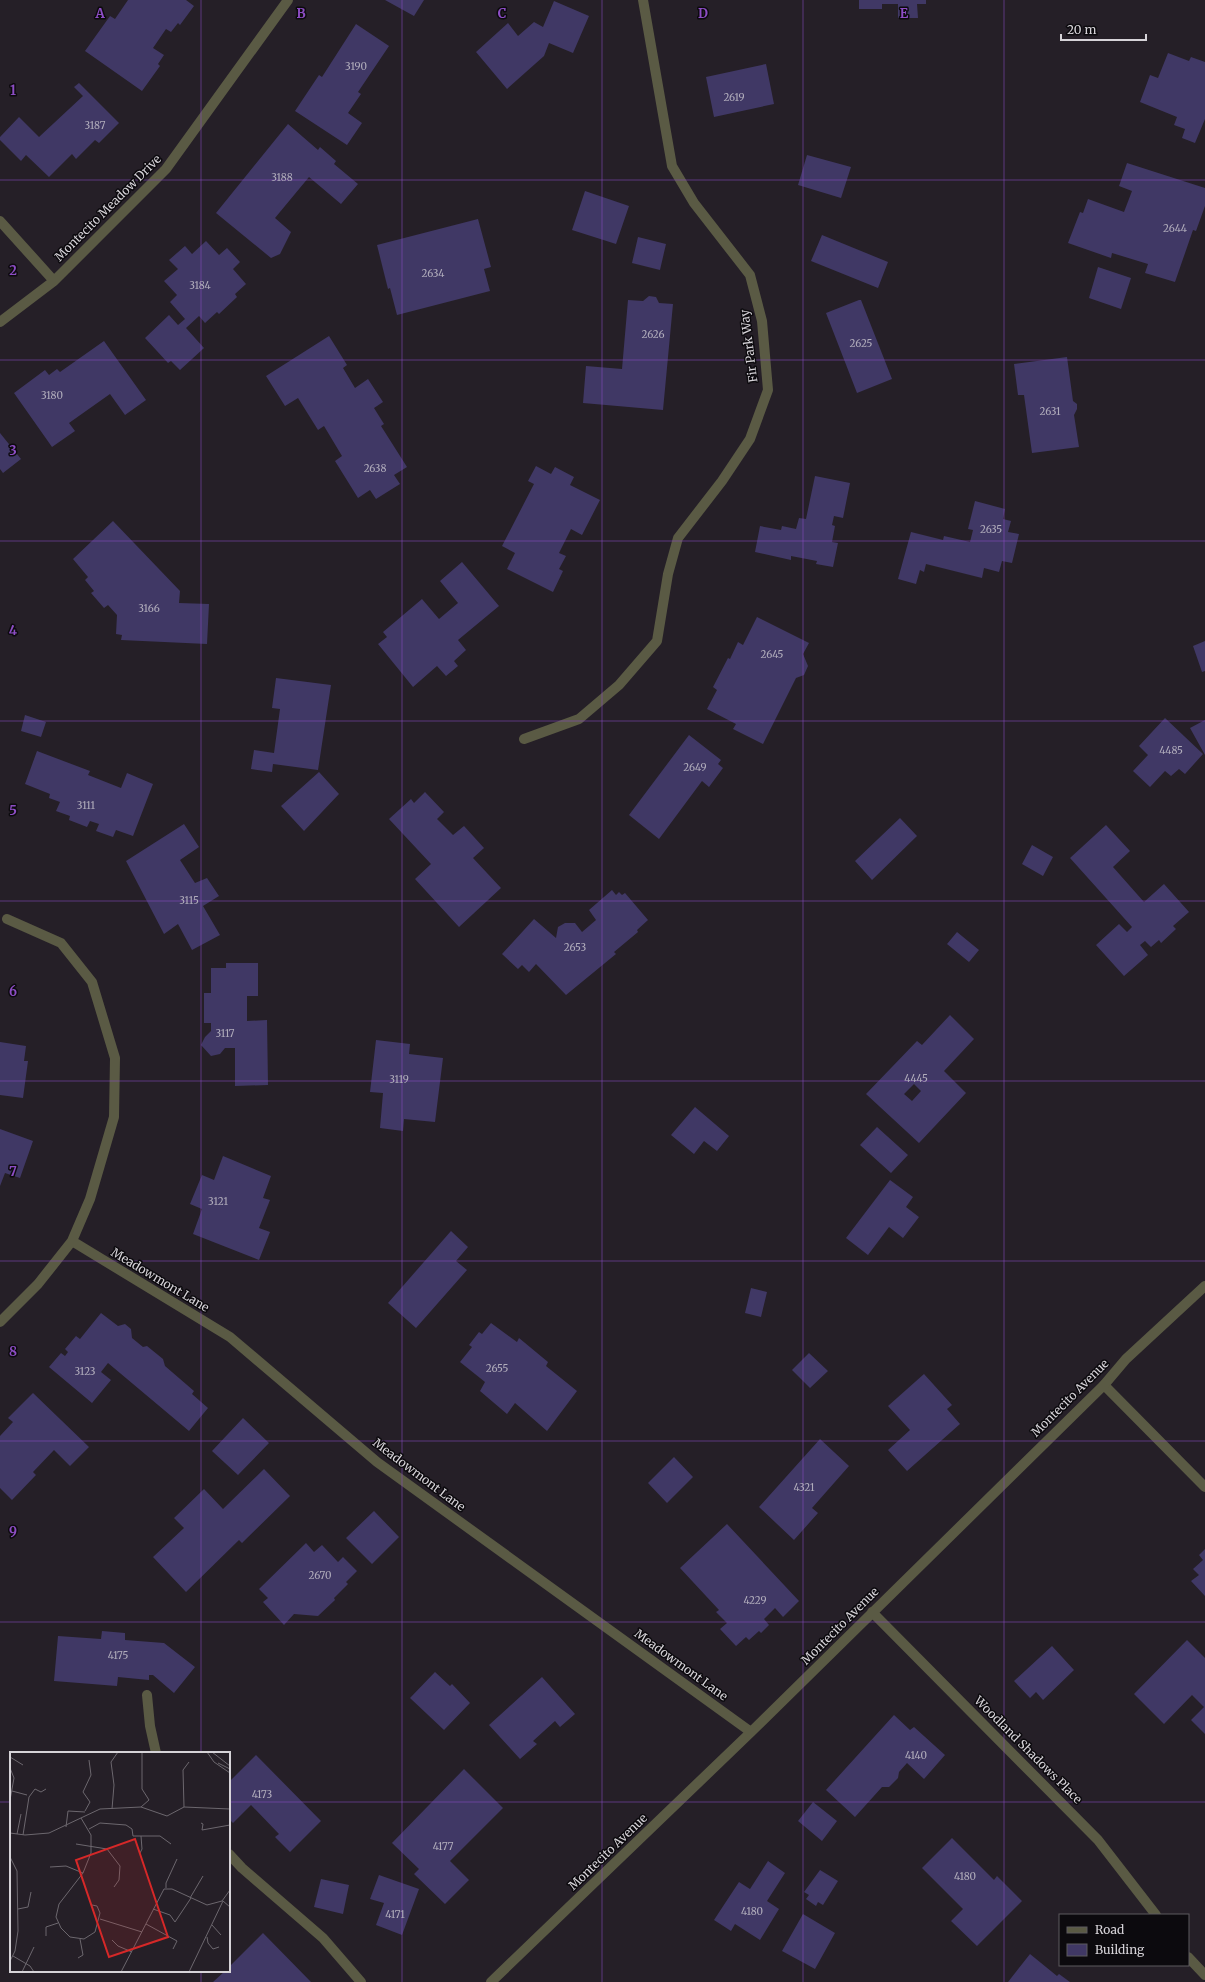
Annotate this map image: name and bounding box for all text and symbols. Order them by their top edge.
text: A [94,5,105,22]
text: B [296,5,306,22]
text: C [498,5,507,22]
text: D [698,5,708,22]
text: E [900,5,909,22]
scale bar [1061,16,1146,42]
text: 20 m [1067,22,1096,37]
house number: 3190 [345,60,367,73]
text: 1 [10,82,16,99]
house number: 2619 [723,91,745,104]
house number: 3187 [85,119,106,132]
street label: Montecito Meadow Drive [51,151,164,264]
house number: 3188 [271,171,293,184]
house number: 2644 [1163,222,1187,235]
text: 2 [9,262,17,279]
house number: 2634 [422,267,444,280]
house number: 3184 [189,279,211,292]
street label: Fir Park Way [737,309,760,383]
house number: 2626 [641,328,665,341]
house number: 2625 [850,337,873,350]
house number: 3180 [41,389,63,402]
house number: 2631 [1040,405,1061,418]
text: 3 [9,442,17,459]
house number: 2638 [364,462,386,475]
house number: 2635 [980,523,1002,536]
house number: 3166 [138,602,160,615]
text: 4 [9,622,18,639]
house number: 2645 [761,648,784,661]
house number: 4485 [1159,744,1183,757]
house number: 2649 [683,761,707,774]
house number: 3111 [77,799,96,812]
text: 5 [9,802,17,819]
house number: 3115 [179,894,199,907]
house number: 2653 [564,941,586,954]
text: 6 [9,983,17,1000]
house number: 3117 [215,1027,235,1040]
house number: 4445 [904,1072,928,1085]
house number: 3119 [389,1073,409,1086]
text: 7 [9,1163,17,1180]
house number: 3121 [208,1195,228,1208]
street label: Meadowmont Lane [108,1244,212,1315]
text: 8 [9,1343,17,1360]
street label: Montecito Avenue [1028,1356,1112,1440]
house number: 2655 [486,1362,508,1375]
house number: 3123 [75,1365,96,1378]
street label: Meadowmont Lane [370,1435,468,1514]
house number: 4321 [794,1481,815,1494]
text: 9 [9,1523,17,1540]
house number: 2670 [309,1569,331,1582]
street label: Montecito Avenue [798,1584,882,1668]
house number: 4229 [743,1594,767,1607]
street label: Meadowmont Lane [632,1626,731,1704]
house number: 4175 [108,1649,128,1662]
street label: Woodland Shadows Place [971,1692,1085,1807]
house number: 4140 [905,1749,927,1762]
inset map [10,1752,230,1972]
house number: 4173 [252,1788,273,1801]
street label: Montecito Avenue [565,1810,650,1893]
house number: 4177 [433,1840,454,1853]
house number: 4180 [954,1870,976,1883]
house number: 4180 [741,1905,763,1918]
house number: 4171 [385,1908,405,1921]
legend [1059,1914,1189,1966]
text: Road [1095,1922,1124,1937]
text: Building [1095,1942,1145,1957]

